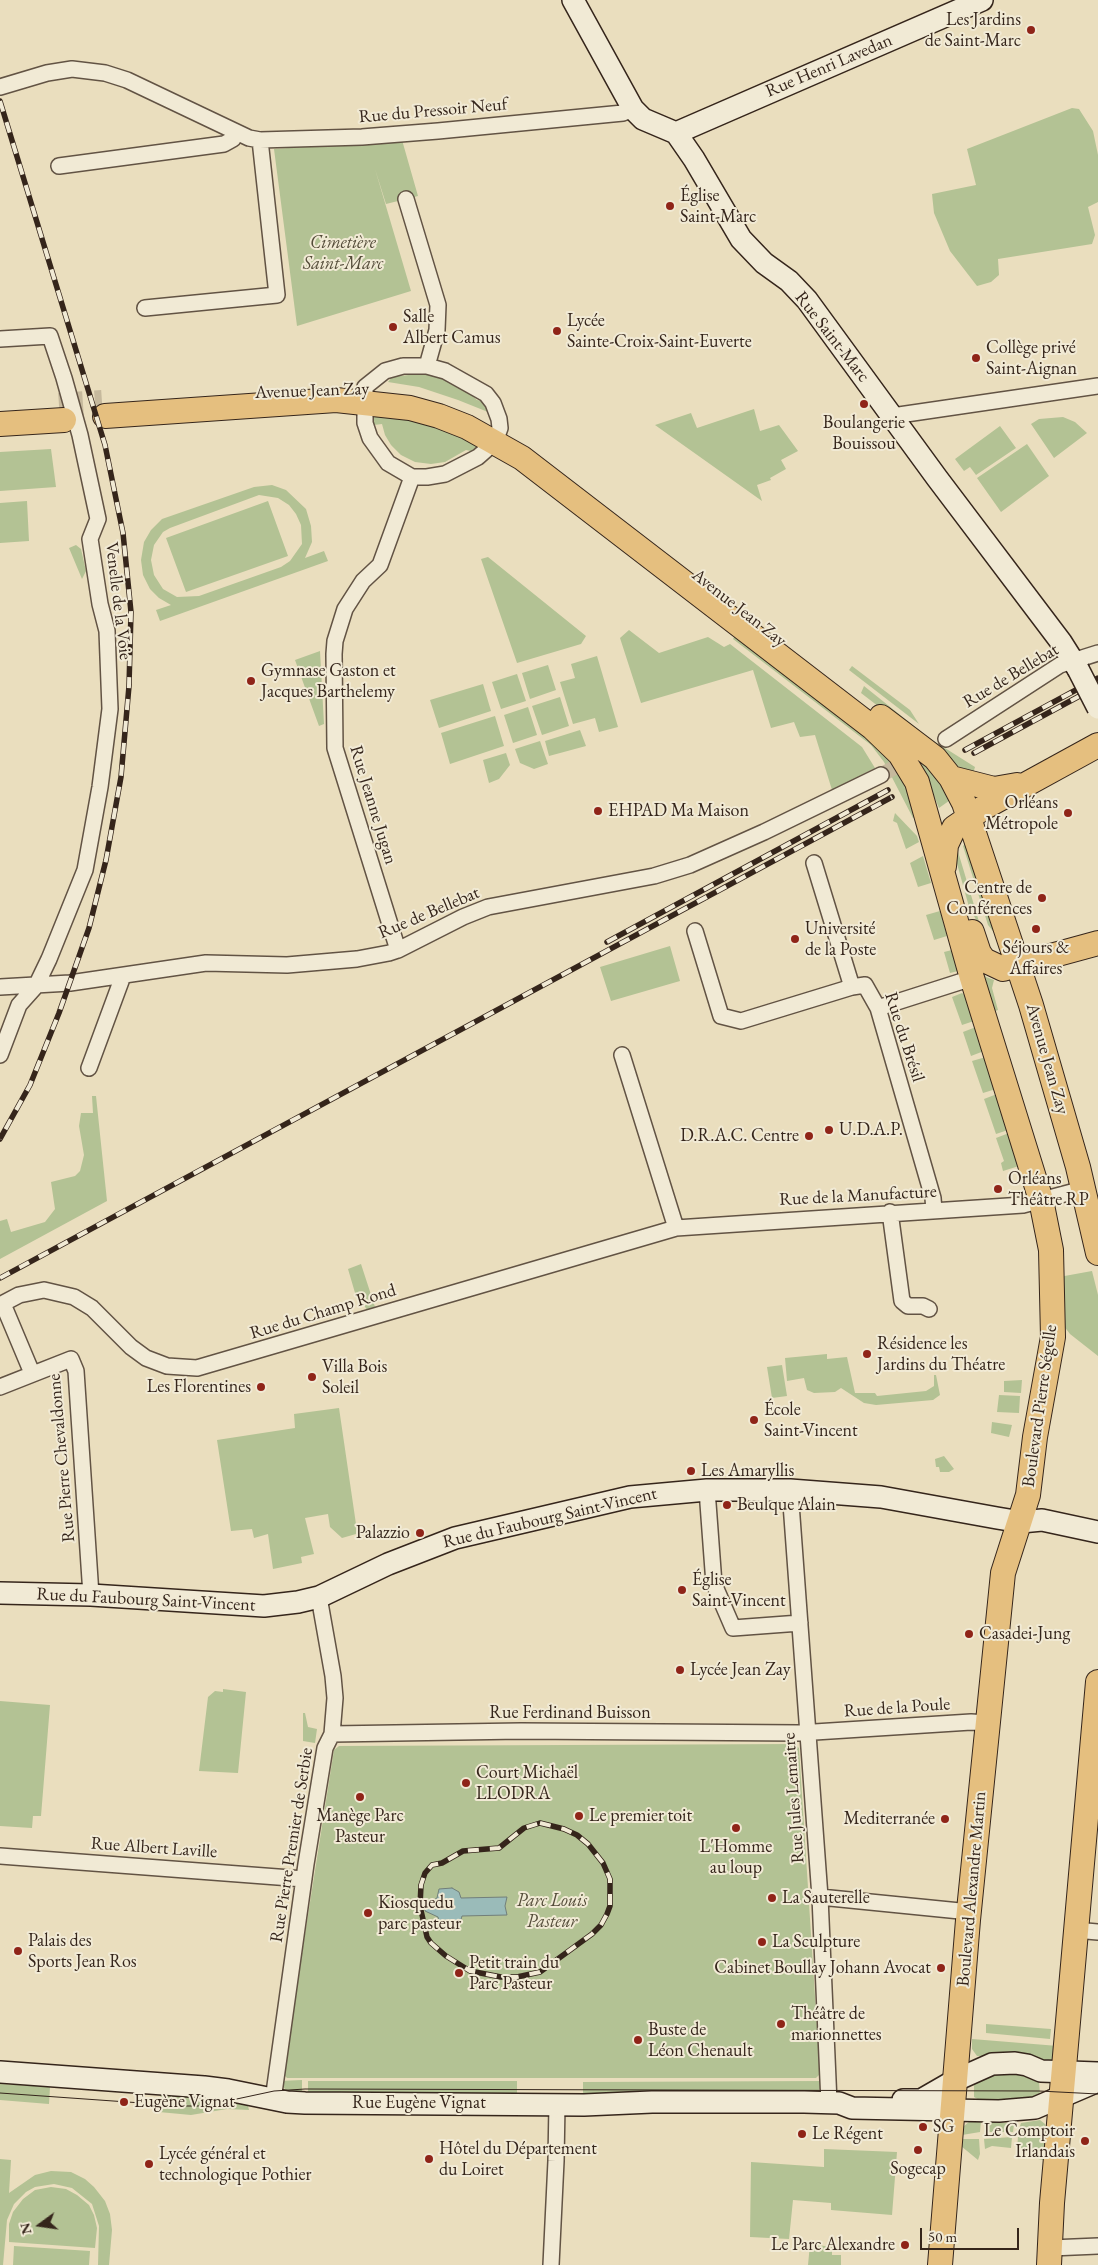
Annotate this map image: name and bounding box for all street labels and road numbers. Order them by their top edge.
street label: Rue Henri Lavedan [762,30,896,102]
street label: Rue du Pressoir Neuf [358,94,508,128]
street label: Rue Saint-Marc [790,287,874,387]
street label: Avenue Jean Zay [254,378,370,404]
street label: Venelle de la Voie [100,541,136,661]
street label: Avenue Jean Zay [687,564,791,652]
street label: Rue de Bellebat [959,639,1063,713]
street label: Rue Jeanne Jugan [345,743,401,867]
street label: Rue de Bellebat [375,882,483,944]
street label: Rue du Brésil [879,989,929,1085]
street label: Avenue Jean Zay [1021,1001,1073,1117]
street label: Rue de la Manufacture [779,1181,937,1211]
street label: Rue du Champ Rond [247,1280,399,1344]
street label: Boulevard Pierre Ségelle [1018,1323,1062,1489]
street label: Rue Pierre Chevaldonne [44,1373,80,1543]
street label: Rue du Faubourg Saint-Vincent [441,1483,659,1553]
street label: Rue du Faubourg Saint-Vincent [36,1583,256,1617]
street label: Rue de la Poule [843,1694,951,1722]
street label: Rue Ferdinand Buisson [489,1702,651,1724]
street label: Rue Jules Lemaitre [779,1732,809,1864]
street label: Rue Pierre Premier de Serbie [266,1746,318,1944]
street label: Boulevard Alexandre Martin [953,1791,991,1987]
street label: Rue Albert Laville [90,1833,218,1863]
street label: Rue Eugène Vignat [352,2092,486,2114]

